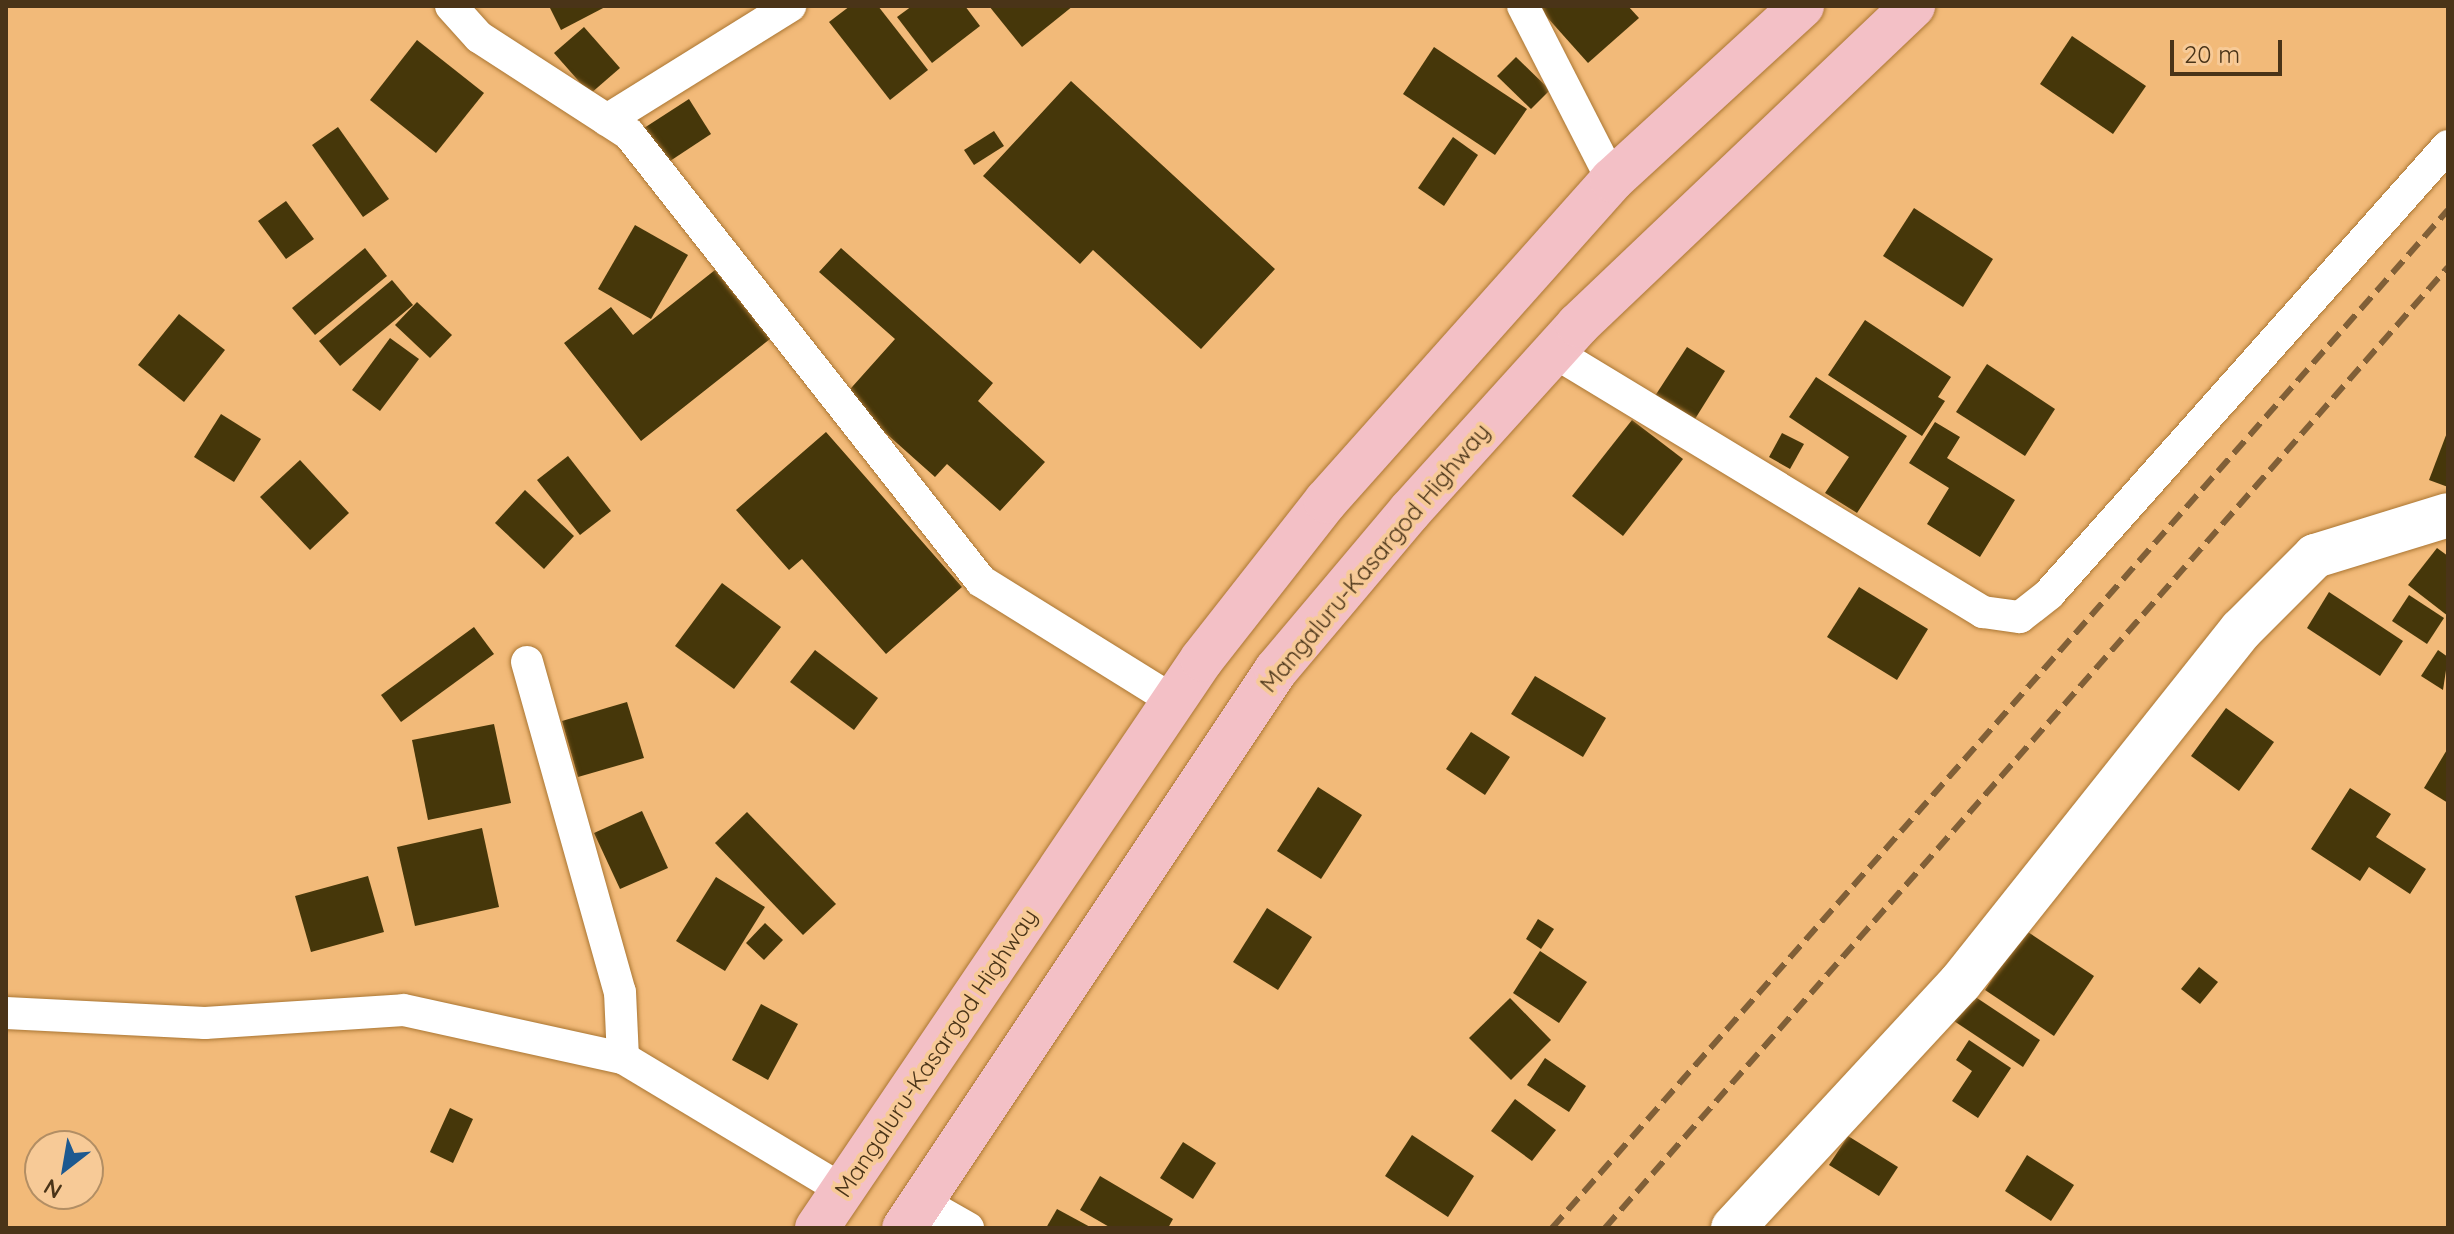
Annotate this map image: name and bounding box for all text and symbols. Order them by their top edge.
scale bar [2174,24,2286,74]
text: 20 m [2184,39,2240,69]
street label: Mangaluru-Kasargod Highway [1254,418,1496,698]
street label: Mangaluru-Kasargod Highway [828,903,1044,1203]
north arrow [24,1130,104,1210]
text: N [39,1173,67,1205]

